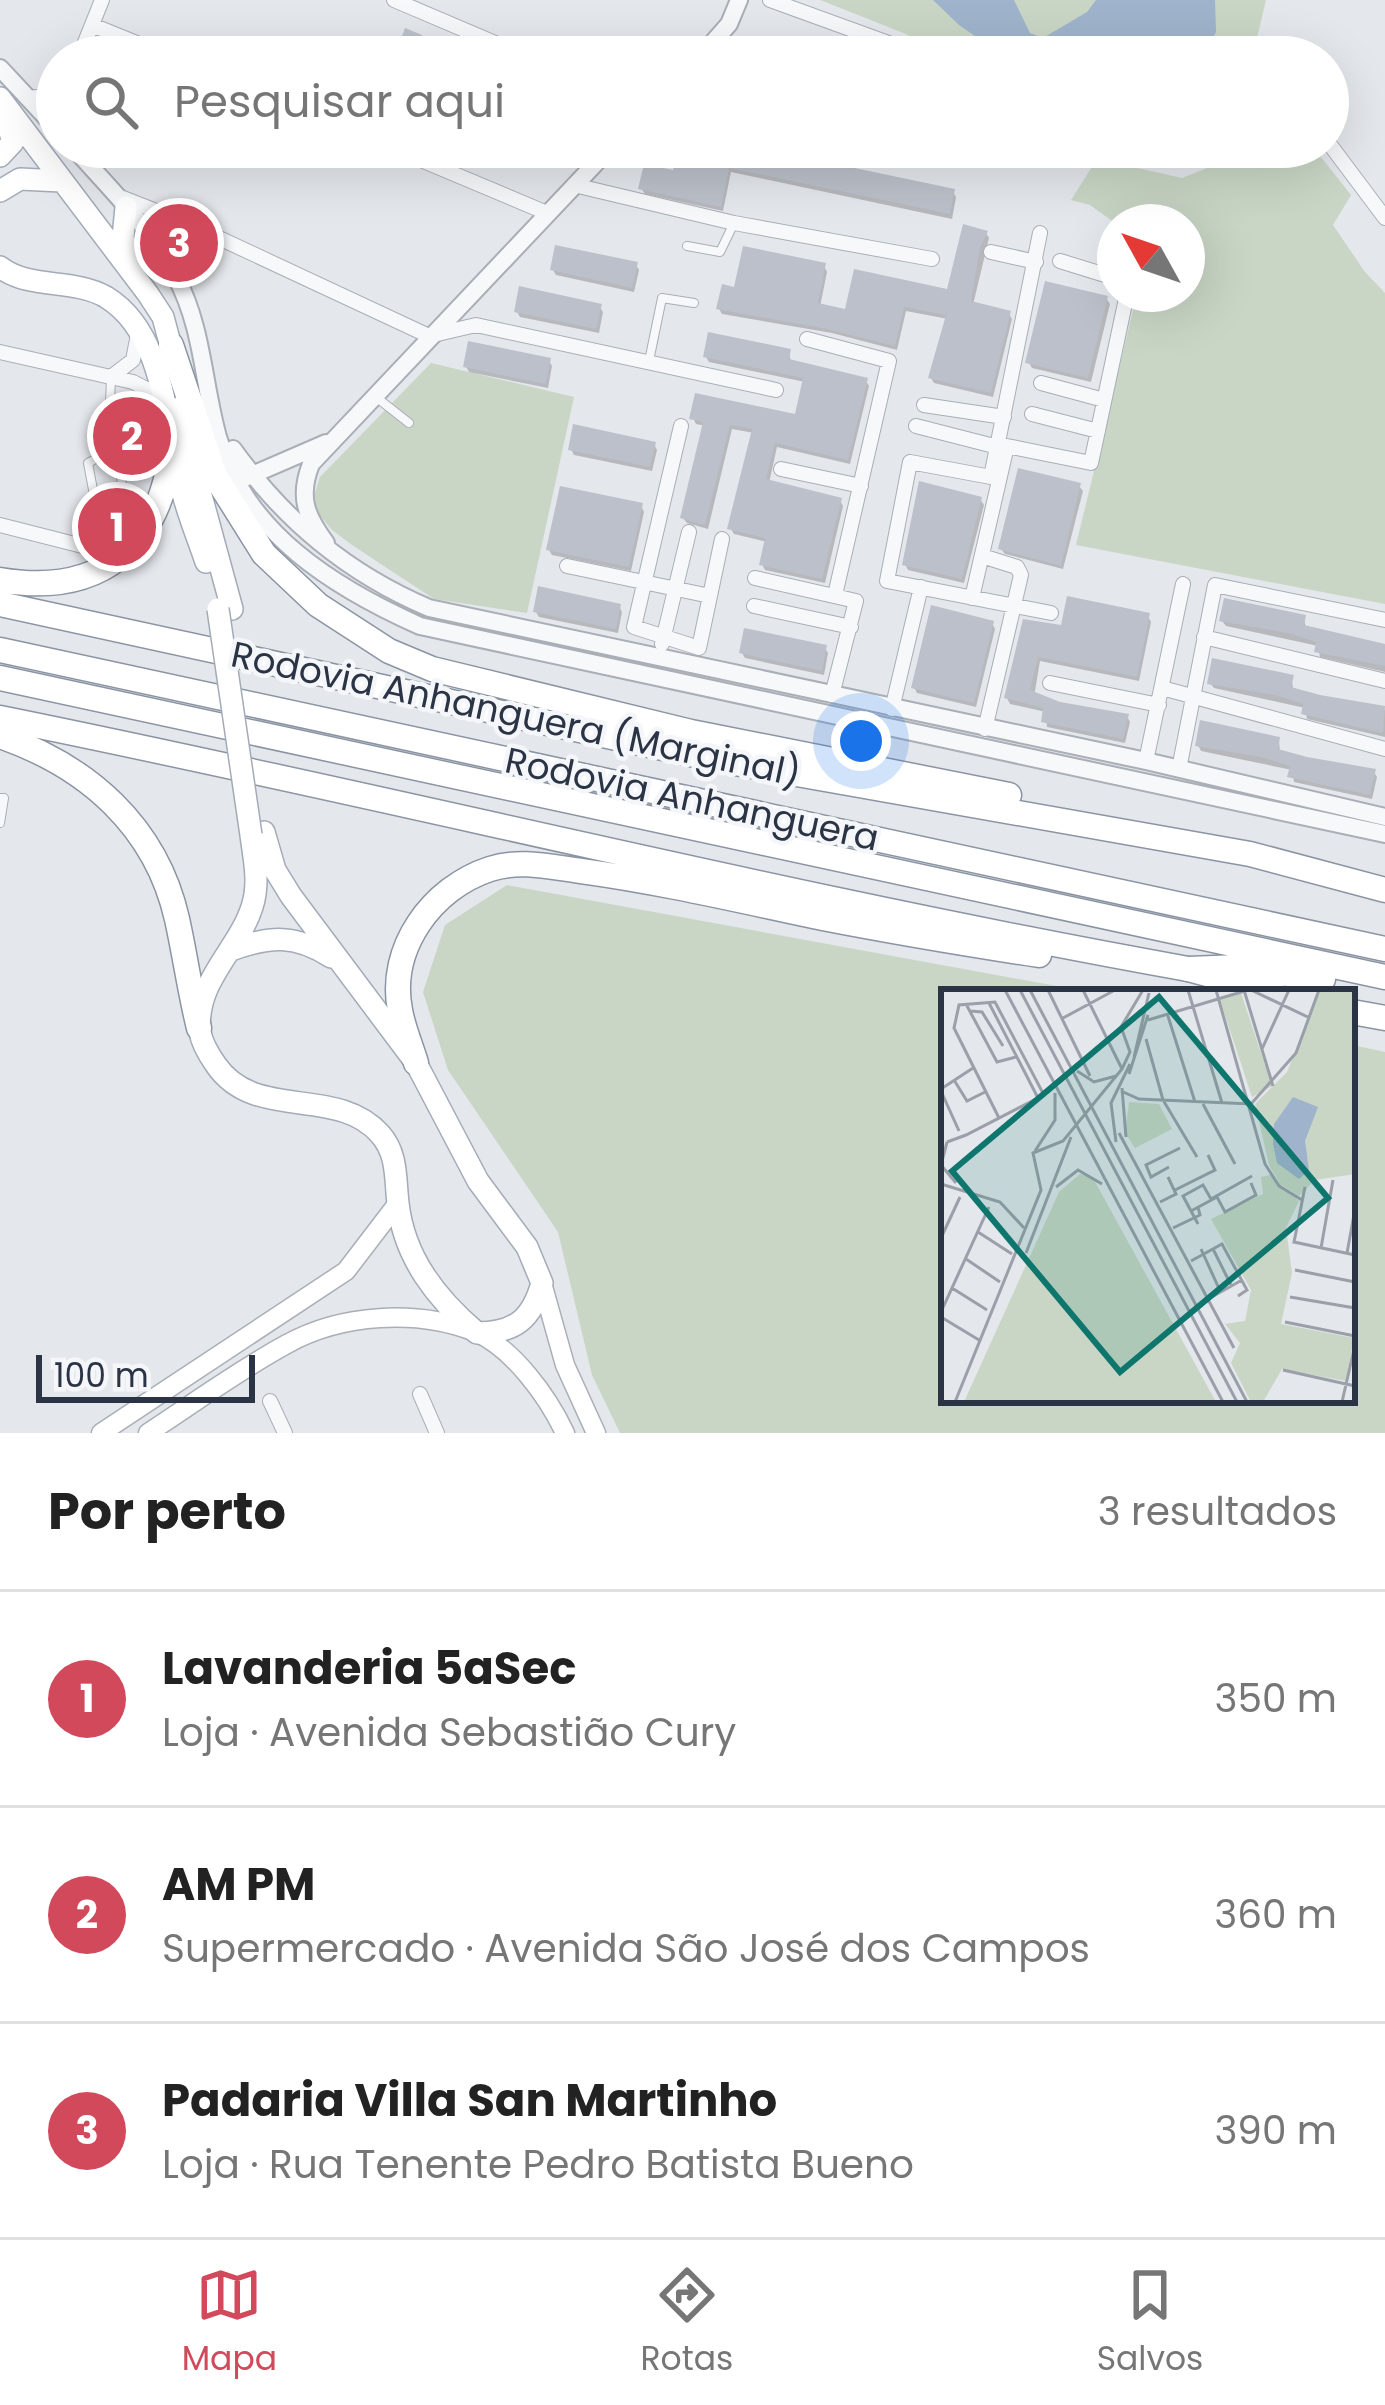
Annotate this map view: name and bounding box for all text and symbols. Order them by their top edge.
search box [36,36,1349,168]
icon: search [78,69,144,135]
text: Pesquisar aqui [174,70,505,133]
pin: 3 [140,198,218,288]
north arrow [1097,204,1205,312]
pin: 2 [93,391,171,481]
pin: 1 [78,482,156,572]
street label: Rodovia Anhanguera (Marginal) [227,629,805,799]
your location [831,711,891,771]
street label: Rodovia Anhanguera [501,735,883,863]
inset map [941,989,1355,1403]
scale bar [36,1349,255,1402]
text: 100 m [54,1352,149,1399]
text: Por perto [48,1475,286,1547]
text: 3 resultados [1098,1484,1337,1539]
text: Lavanderia 5aSec [162,1637,576,1700]
text: 1 [80,1671,94,1726]
text: 350 m [1214,1671,1337,1726]
text: Loja · Avenida Sebastião Cury [162,1705,736,1760]
text: AM PM [162,1853,315,1916]
text: 2 [76,1887,98,1942]
text: 360 m [1214,1887,1337,1942]
text: Supermercado · Avenida São José dos Campos [162,1921,1090,1976]
text: Padaria Villa San Martinho [162,2069,777,2132]
text: 3 [75,2103,99,2158]
text: 390 m [1214,2103,1337,2158]
text: Loja · Rua Tenente Pedro Batista Bueno [162,2137,914,2192]
tab: Mapa [182,2262,277,2384]
tab: Rotas [640,2262,733,2384]
tab: Salvos [1097,2262,1203,2384]

